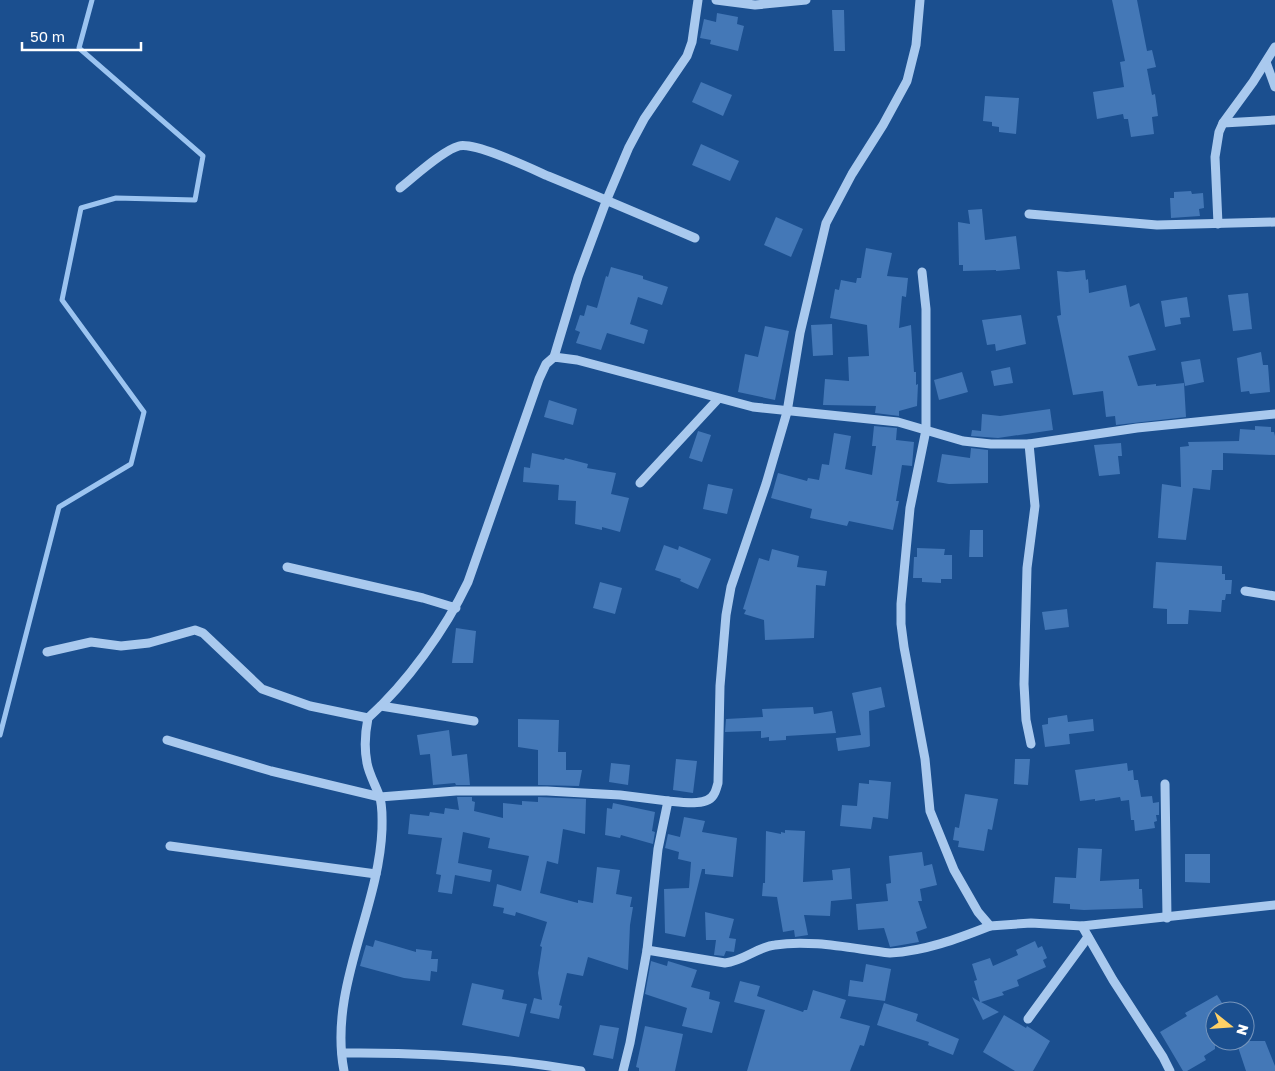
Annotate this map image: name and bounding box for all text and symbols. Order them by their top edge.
scale bar [22,20,141,52]
text: 50 m [30,27,65,45]
north arrow [1205,1001,1255,1051]
text: N [1233,1022,1253,1038]

